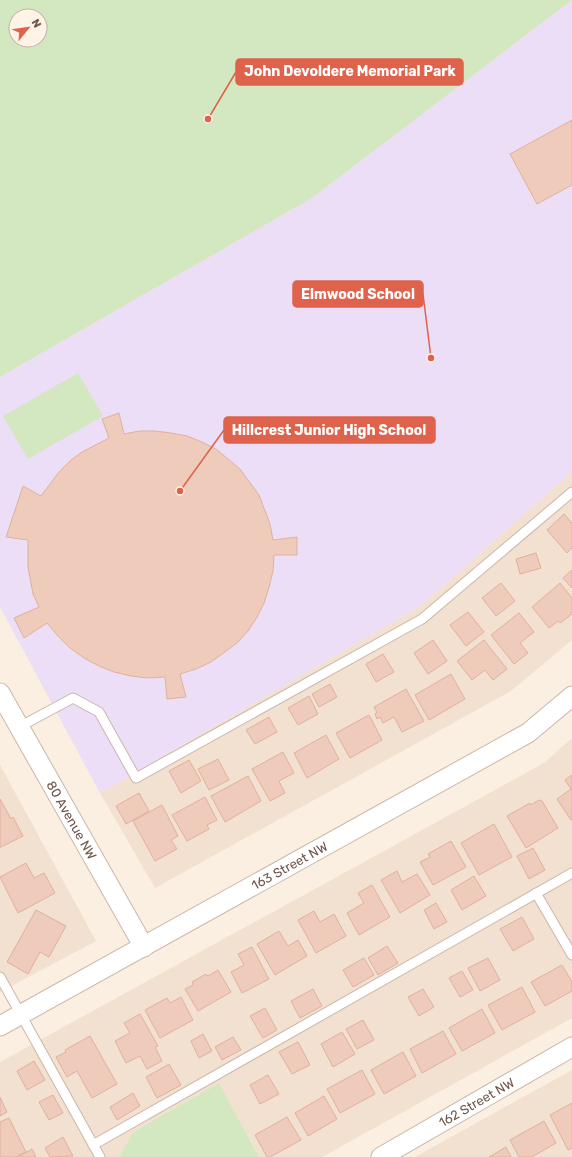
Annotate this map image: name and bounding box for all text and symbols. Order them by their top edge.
north arrow [8,8,48,48]
text: N [29,17,44,30]
callout: John Devoldere Memorial Park [236,59,463,85]
text: John Devoldere Memorial Park [244,63,457,80]
callout: Elmwood School [293,281,423,307]
text: Elmwood School [301,286,415,303]
callout: Hillcrest Junior High School [224,417,435,443]
text: Hillcrest Junior High School [232,422,426,439]
street label: 80 Avenue NW [43,778,100,862]
street label: 163 Street NW [249,839,330,893]
street label: 162 Street NW [436,1075,517,1130]

